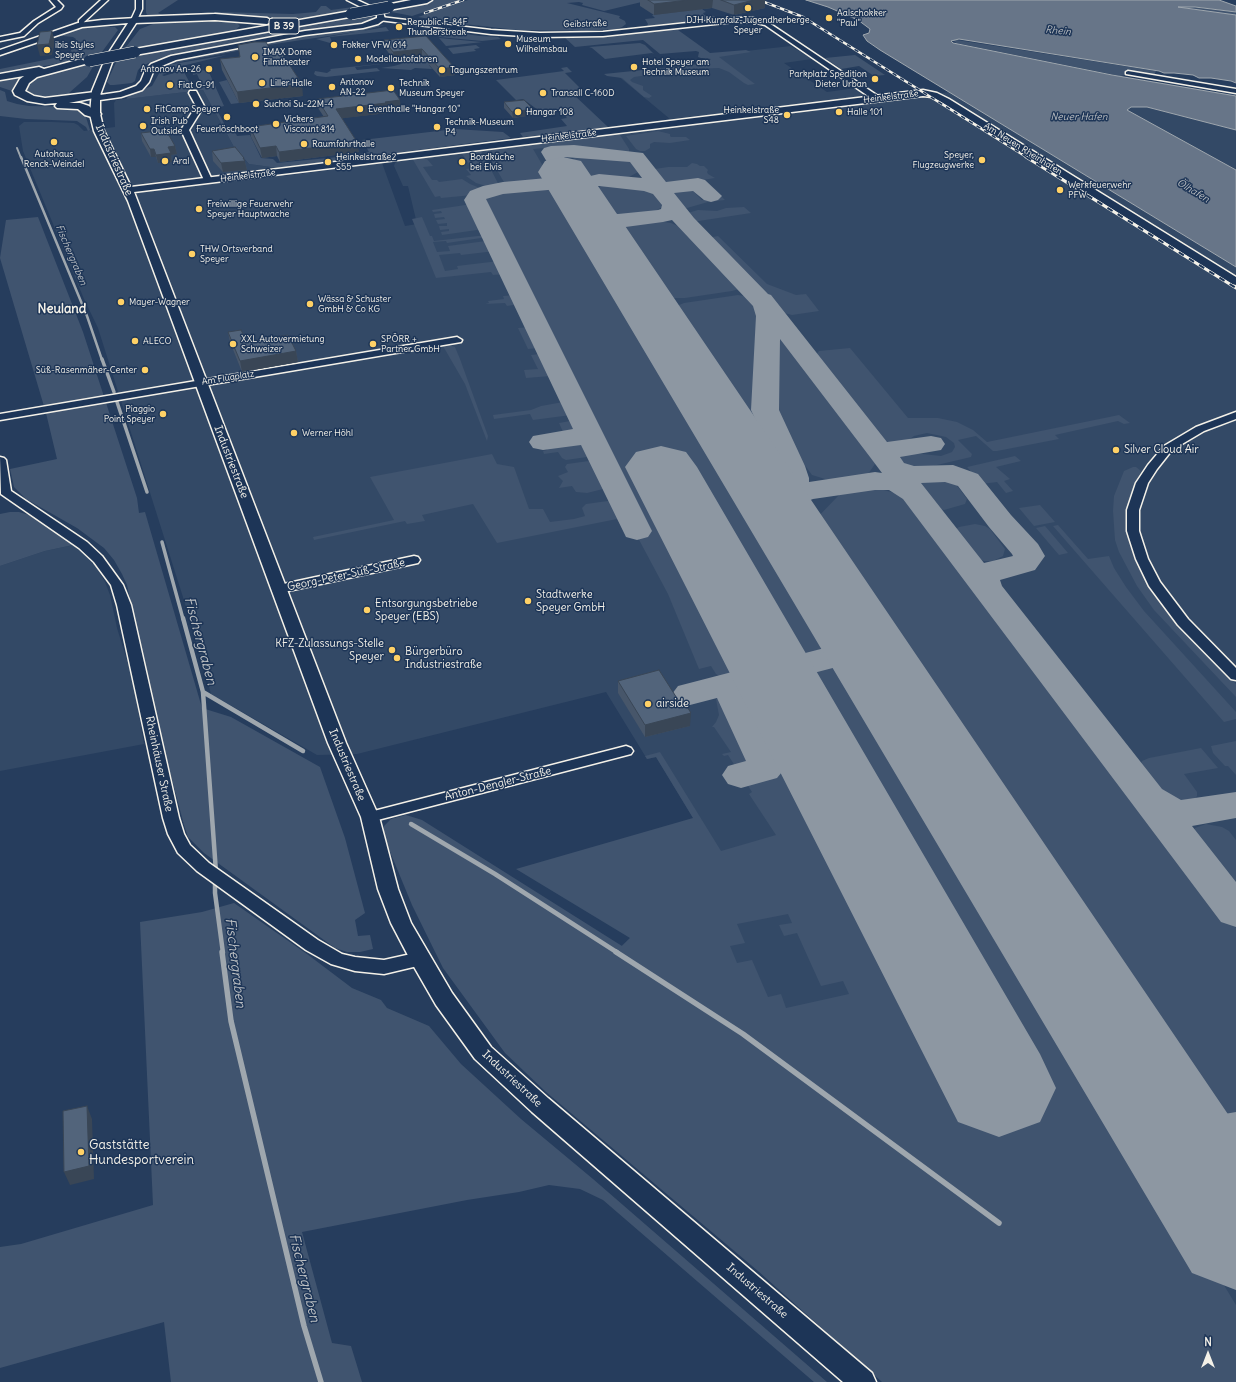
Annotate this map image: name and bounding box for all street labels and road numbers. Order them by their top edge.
road number: B 39 [269,18,299,34]
street label: Geibstraße [563,18,607,30]
street label: Heinkelstraße [863,88,919,106]
street label: Am Neuen Rheinhafen [982,120,1064,178]
street label: Industriestraße [92,122,136,198]
street label: Heinkelstraße [541,127,597,145]
street label: Heinkelstraße [220,167,276,185]
street label: Am Flugplatz [201,369,255,387]
street label: Industriestraße [211,424,251,500]
street label: Georg-Peter-Süß-Straße [286,556,406,594]
street label: Rheinhäuser Straße [142,715,176,813]
street label: Industriestraße [326,727,368,803]
street label: Anton-Dengler-Straße [443,764,553,804]
street label: Industriestraße [479,1048,545,1110]
street label: Industriestraße [724,1261,790,1321]

